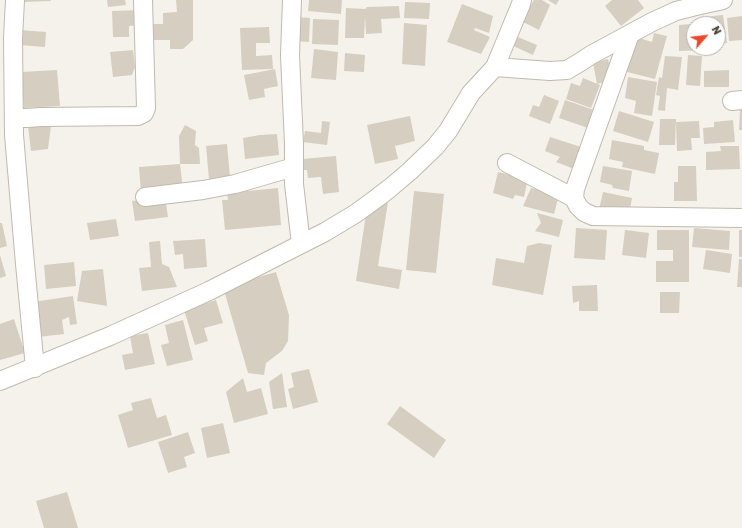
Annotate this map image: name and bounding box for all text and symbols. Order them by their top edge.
north arrow [686,16,726,56]
text: N [709,24,724,37]

